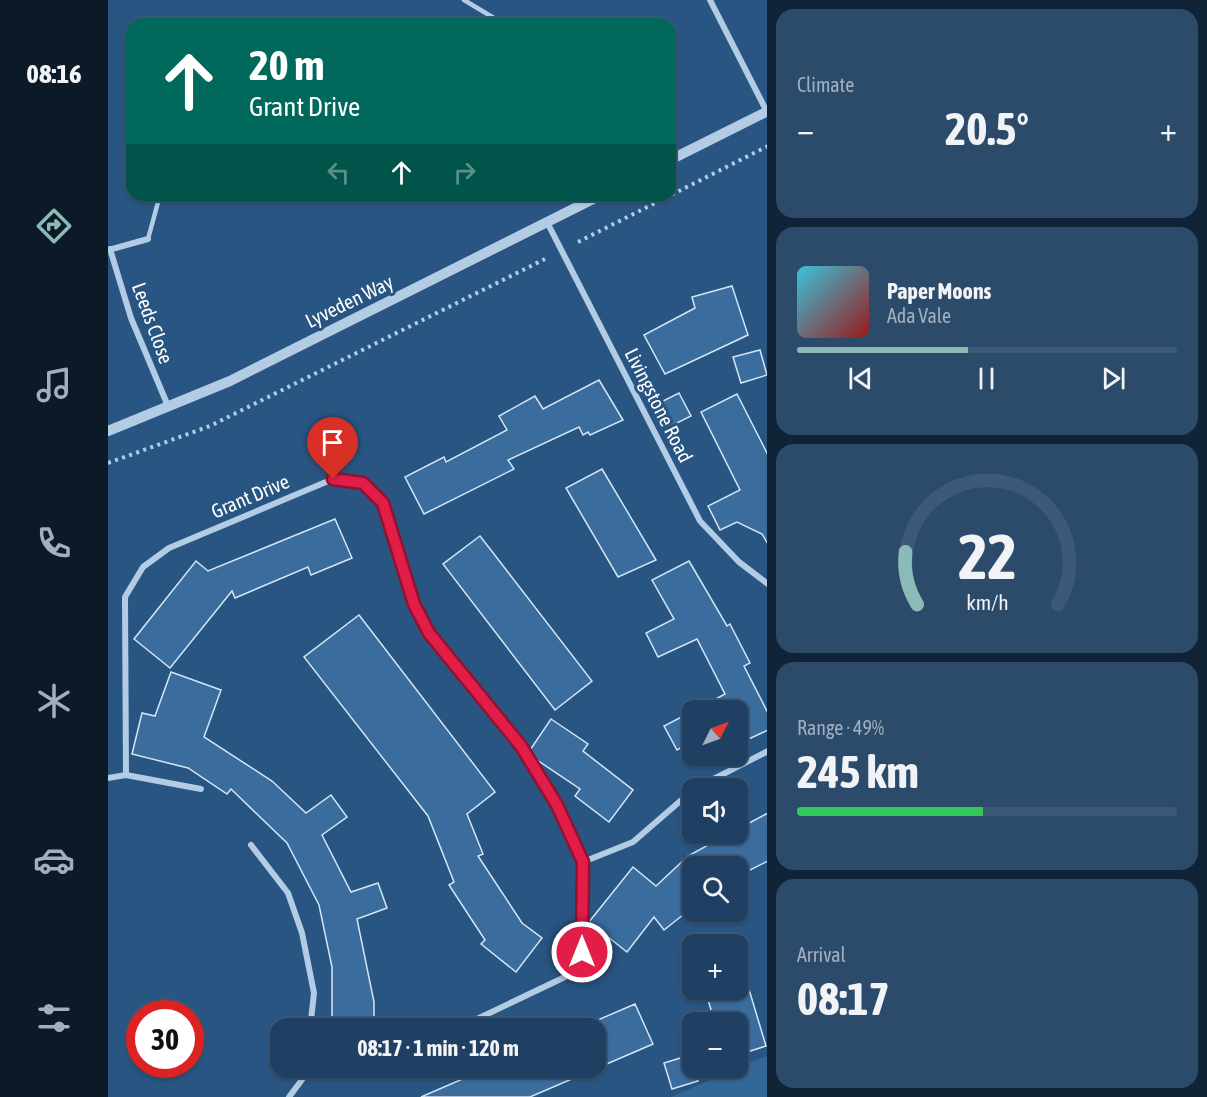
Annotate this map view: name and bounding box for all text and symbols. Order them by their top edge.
text: 20 m [249,41,324,89]
icon: ahead [150,42,228,120]
text: 08:16 [26,58,82,89]
text: Climate [797,73,854,96]
text: Grant Drive [249,91,360,122]
text: 20.5° [945,103,1029,155]
text: − [797,110,814,148]
text: + [1160,110,1177,148]
icon: left [322,156,355,189]
icon: ahead [385,156,418,189]
icon: right [448,156,481,189]
icon: directions [33,205,75,247]
street label: Lyveden Way [301,270,397,332]
text: Paper Moons [887,278,991,304]
street label: Leeds Close [128,279,178,367]
text: Ada Vale [887,304,951,327]
street label: Livingstone Road [620,344,698,466]
icon: previous [844,362,877,395]
icon: pause [970,362,1003,395]
icon: next [1097,362,1130,395]
icon: music [33,364,75,406]
pin [307,417,358,479]
icon: arrive [316,426,349,459]
street label: Grant Drive [208,469,292,523]
icon: phone [33,522,75,564]
text: 22 [958,522,1016,593]
text: km/h [966,591,1008,616]
icon: climate [33,680,75,722]
north arrow [682,700,748,766]
map controls [682,700,748,1078]
text: Range · 49% [797,716,884,739]
text: 245 km [797,746,919,798]
button: sound [682,778,748,844]
icon: car [33,839,75,881]
button: search [682,856,748,922]
position arrow [550,920,614,984]
button: + [682,934,748,1000]
text: Arrival [797,943,846,966]
text: 08:17 [797,973,890,1025]
icon: filters [33,997,75,1039]
speed limit sign: 30 [126,1000,204,1078]
button: − [682,1012,748,1078]
text: 08:17 · 1 min · 120 m [357,1035,519,1061]

